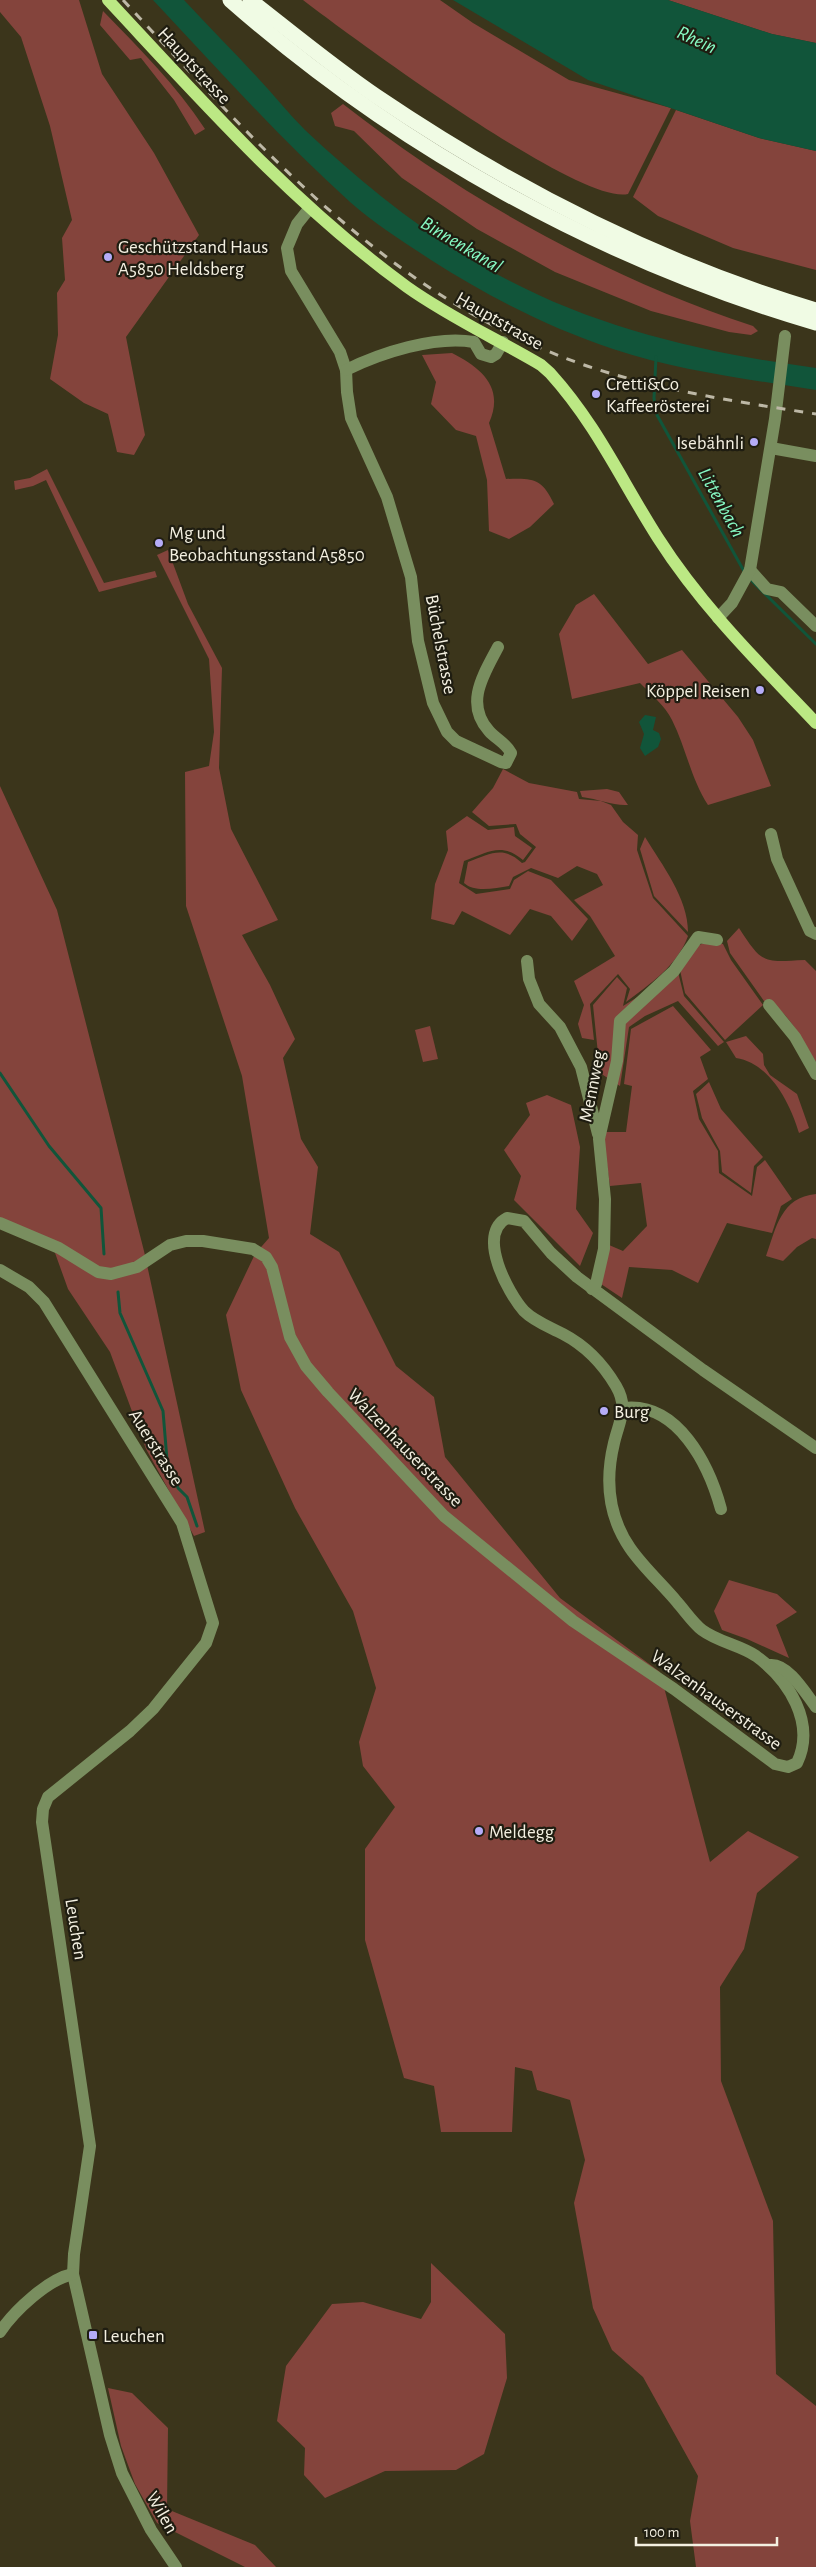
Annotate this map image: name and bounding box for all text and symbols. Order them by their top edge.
water label: Rhein [674,22,719,58]
street label: Hauptstrasse [154,24,234,108]
water label: Binnenkanal [417,213,506,277]
place label: Geschützstand Haus A5850 Heldsberg [118,238,268,279]
marker: Geschützstand Haus A5850 Heldsberg [102,251,114,263]
street label: Hauptstrasse [452,289,546,354]
place label: Cretti&Co Kaffeerösterei [606,375,710,416]
marker: Cretti&Co Kaffeerösterei [590,388,602,400]
place label: Isebähnli [676,434,744,453]
marker: Isebähnli [748,436,760,448]
water label: Littenbach [694,464,748,541]
place label: Mg und Beobachtungsstand A5850 [169,524,365,565]
marker: Mg und Beobachtungsstand A5850 [153,537,165,549]
street label: Büchelstrasse [422,593,460,696]
place label: Köppel Reisen [646,682,750,701]
marker: Köppel Reisen [754,684,766,696]
street label: Mennweg [576,1048,609,1124]
street label: Walzenhauserstrasse [344,1385,466,1511]
place label: Burg [614,1403,650,1422]
marker: Burg [598,1405,610,1417]
street label: Auerstrasse [125,1406,187,1489]
street label: Walzenhauserstrasse [647,1647,785,1754]
place label: Meldegg [489,1823,555,1842]
marker: Meldegg [473,1825,485,1837]
street label: Leuchen [61,1897,90,1961]
place label: Leuchen [103,2327,165,2346]
marker: Leuchen [87,2329,99,2341]
street label: Wilen [142,2489,181,2537]
scale bar [636,2514,777,2546]
text: 100 m [644,2525,679,2540]

